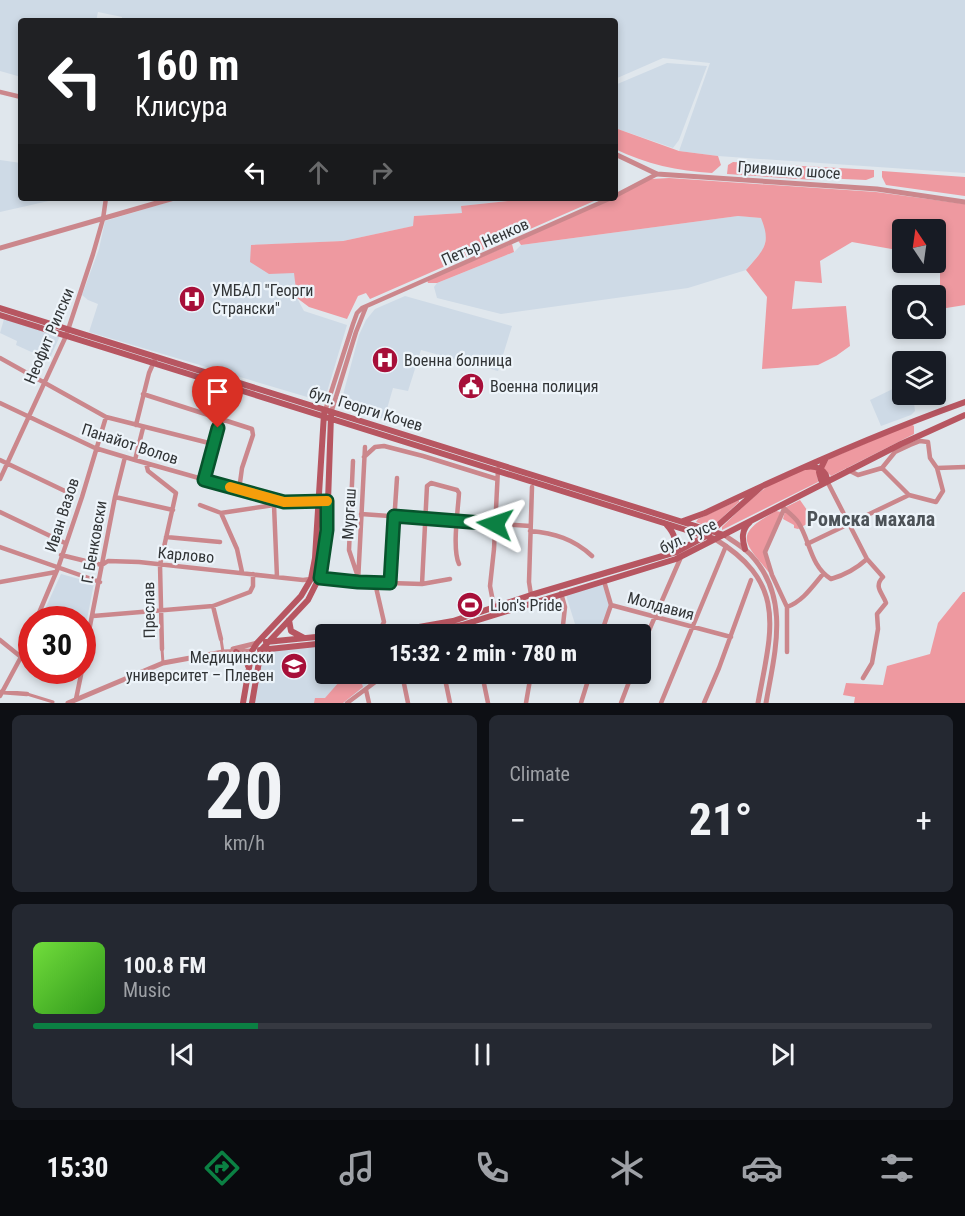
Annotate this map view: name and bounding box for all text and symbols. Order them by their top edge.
text: 160 m [135,41,240,90]
icon: left [36,42,114,120]
text: Клисура [135,91,228,123]
icon: left [239,156,272,189]
icon: ahead [302,156,335,189]
icon: right [365,156,398,189]
street label: Гривишко шосе [737,157,841,183]
street label: Петър Ненков [438,214,532,270]
north arrow [892,219,946,273]
map controls [892,219,946,405]
place label: УМБАЛ "Георги Странски" [212,281,314,318]
hospital icon: УМБАЛ "Георги Странски" [177,284,207,314]
street label: Неофит Рилски [20,285,78,387]
button: search [892,285,946,339]
hospital icon: Военна болница [370,345,400,375]
place label: Военна болница [404,351,512,370]
button: layers [892,351,946,405]
pin [192,366,243,428]
public building icon: Военна полиция [456,371,486,401]
icon: arrive [201,375,234,408]
place label: Военна полиция [490,377,599,396]
street label: бул. Георги Кочев [307,383,425,435]
street label: Панайот Волов [79,419,181,469]
street label: Иван Вазов [41,475,83,555]
street label: Мургаш [338,488,360,540]
position arrow [463,492,527,556]
street label: Г. Бенковски [77,499,111,585]
district label: Ромска махала [807,507,935,531]
street label: бул. Русе [657,515,719,557]
street label: Карлово [157,543,215,567]
street label: Преслав [139,582,159,638]
street label: Молдавия [626,588,696,624]
sports icon: Lion's Pride [455,590,485,620]
place label: Lion's Pride [490,596,562,615]
speed limit sign: 30 [18,606,96,684]
text: 15:32 · 2 min · 780 m [389,641,577,666]
place label: Медицински университет – Плевен [126,648,274,685]
school or university icon: Медицински университет – Плевен [279,651,309,681]
text: 20 [205,746,284,837]
text: Climate [510,762,570,786]
text: 21° [689,793,753,846]
text: − [510,801,526,840]
text: + [916,801,932,840]
text: km/h [224,831,265,855]
text: 100.8 FM [123,953,206,978]
text: Music [123,978,171,1002]
icon: previous [166,1038,199,1071]
icon: pause [466,1038,499,1071]
icon: next [766,1038,799,1071]
icon: directions [201,1147,243,1189]
icon: music [336,1147,378,1189]
icon: phone [471,1147,513,1189]
icon: climate [606,1147,648,1189]
icon: car [741,1147,783,1189]
icon: filters [876,1147,918,1189]
text: 15:30 [47,1152,108,1184]

